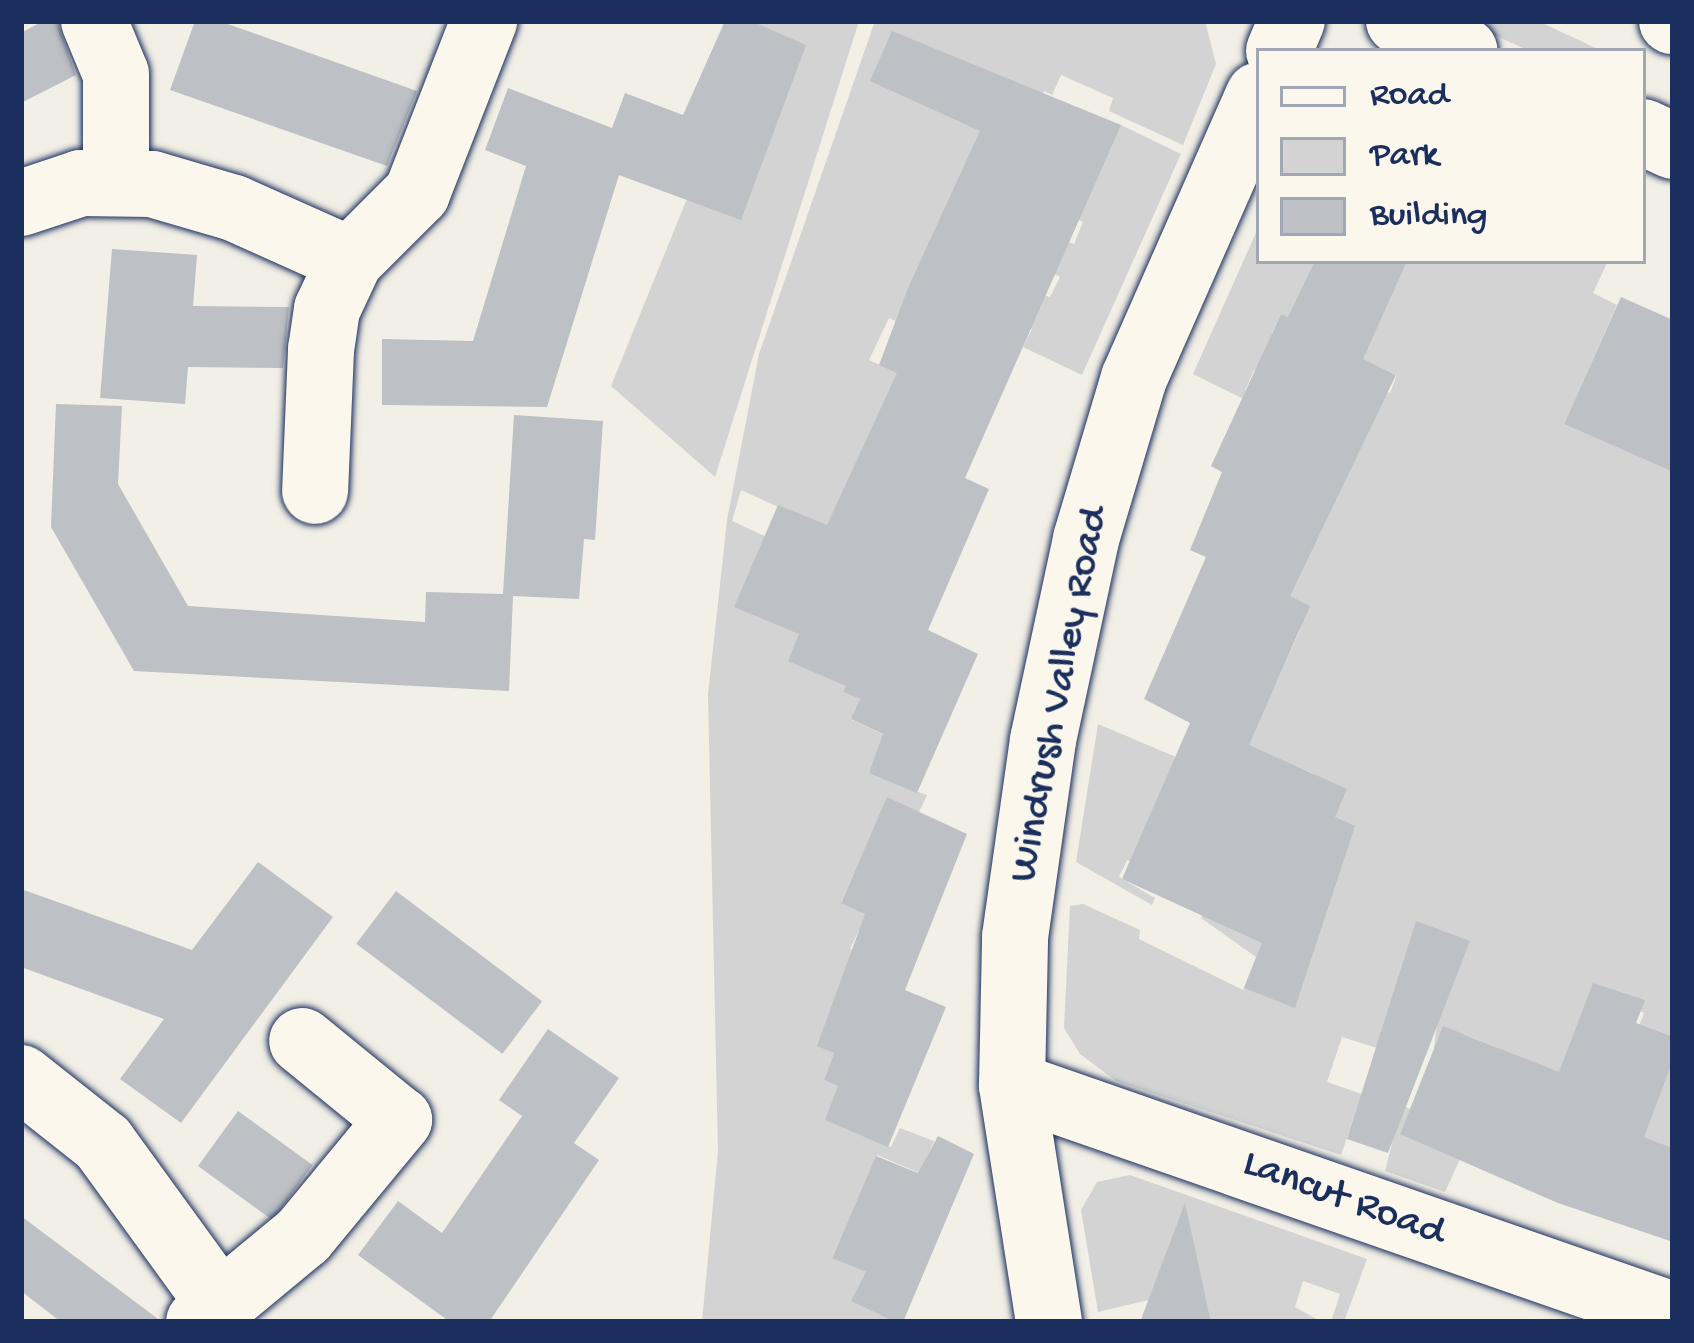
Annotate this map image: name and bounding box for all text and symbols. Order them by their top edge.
legend [1256,48,1646,264]
text: Road [1370,75,1449,118]
text: Park [1370,135,1439,178]
text: Building [1370,195,1488,238]
street label: Windrush Valley Road [1000,503,1122,887]
street label: Lancut Road [1235,1140,1451,1260]

